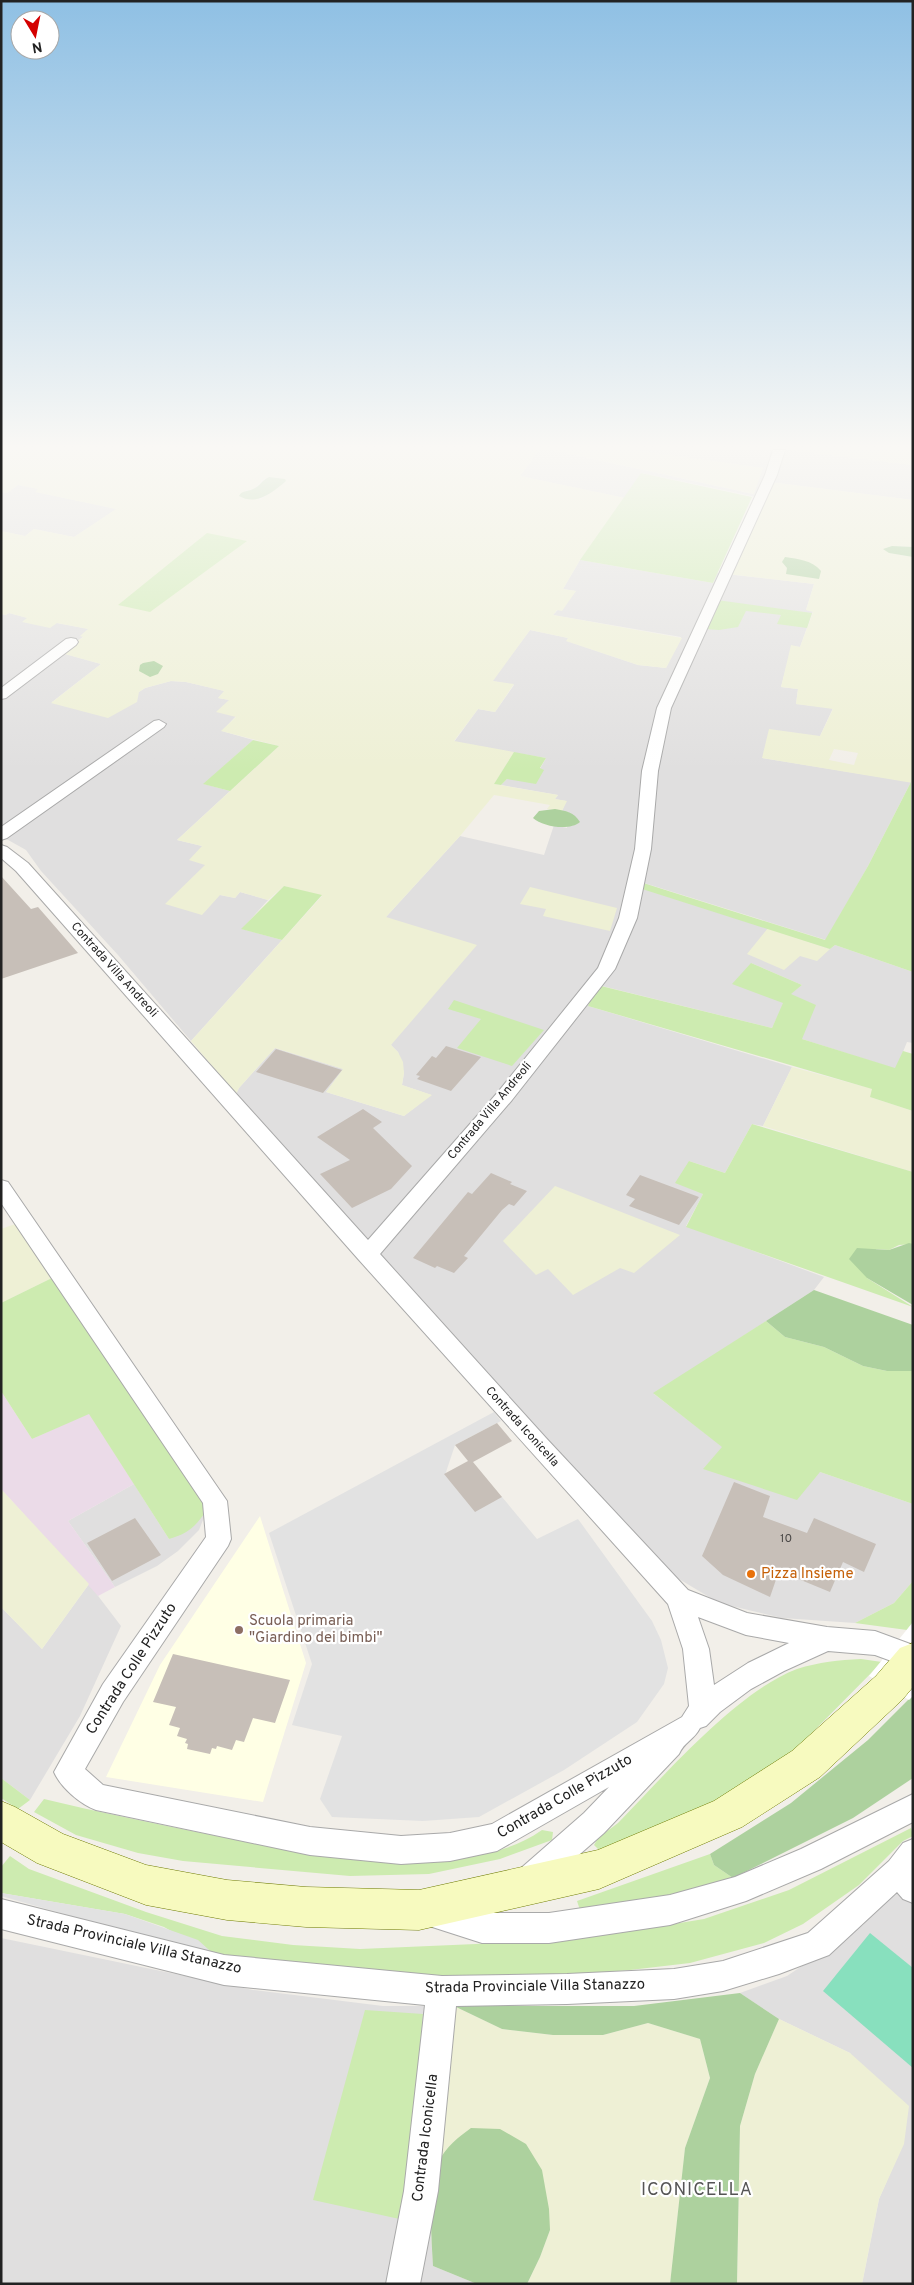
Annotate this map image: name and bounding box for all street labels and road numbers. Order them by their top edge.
street label: Contrada Villa Andreoli [67,919,161,1021]
street label: Contrada Villa Andreoli [444,1059,536,1163]
street label: Contrada Iconicella [482,1383,562,1471]
street label: Contrada Colle Pizzuto [82,1600,182,1738]
street label: Contrada Colle Pizzuto [494,1750,636,1844]
street label: Strada Provinciale Villa Stanazzo [25,1911,243,1979]
street label: Strada Provinciale Villa Stanazzo [425,1976,645,1998]
street label: Contrada Iconicella [409,2073,443,2203]

